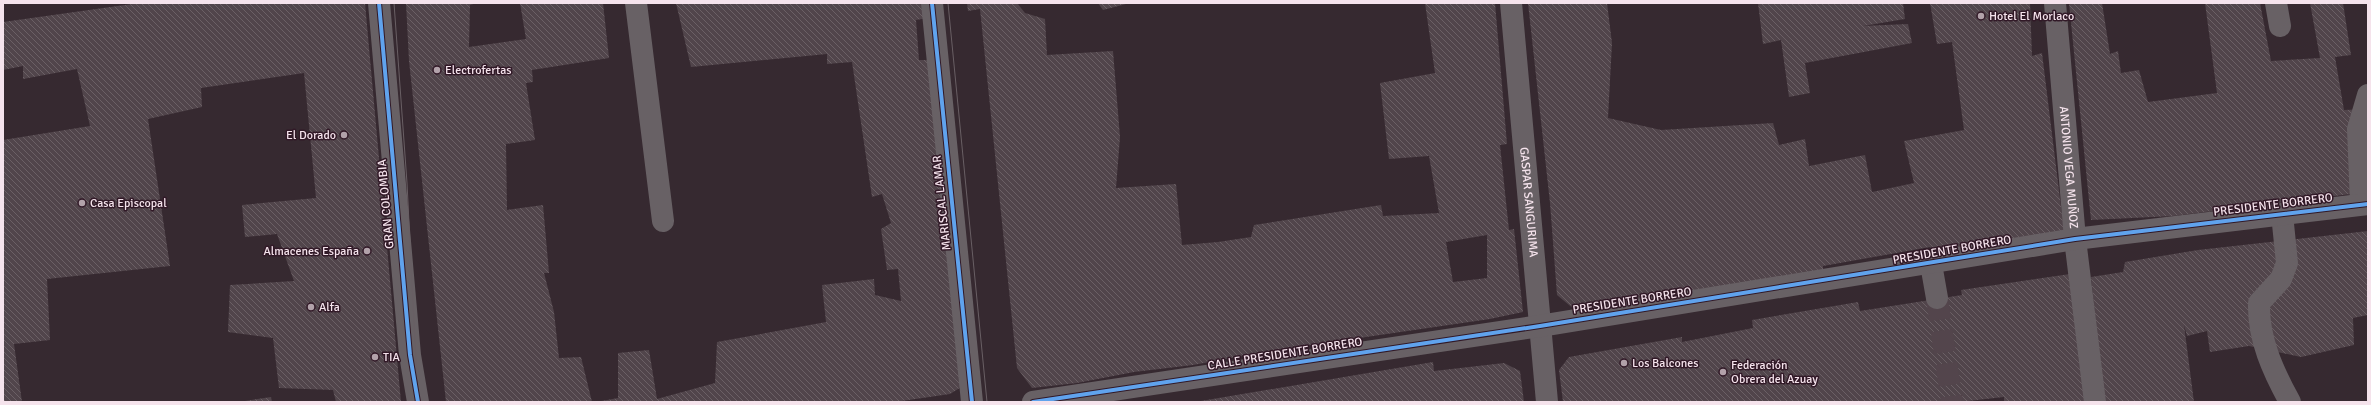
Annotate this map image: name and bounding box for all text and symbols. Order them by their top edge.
place label: Hotel El Morlaco [1989,9,2074,24]
marker: Hotel El Morlaco [1976,11,1986,21]
place label: Electrofertas [445,63,512,78]
marker: Electrofertas [432,65,442,75]
street label: ANTONIO VEGA MUÑOZ [2056,106,2082,229]
place label: El Dorado [286,128,336,143]
marker: El Dorado [339,130,349,140]
street label: GASPAR SANGURIMA [1517,146,1541,259]
street label: MARISCAL LAMAR [930,155,954,251]
street label: GRAN COLOMBIA [375,158,397,249]
street label: PRESIDENTE BORRERO [2212,190,2334,220]
place label: Casa Episcopal [90,196,167,211]
marker: Casa Episcopal [77,198,87,208]
street label: PRESIDENTE BORRERO [1891,232,2013,268]
place label: Almacenes España [264,244,359,259]
marker: Almacenes España [362,246,372,256]
street label: PRESIDENTE BORRERO [1571,284,1693,318]
place label: Alfa [319,300,340,315]
marker: Alfa [306,302,316,312]
street label: CALLE PRESIDENTE BORRERO [1207,334,1364,374]
place label: TIA [383,350,400,365]
marker: TIA [370,352,380,362]
place label: Los Balcones [1632,356,1698,371]
marker: Los Balcones [1619,358,1629,368]
place label: Federación Obrera del Azuay [1731,358,1818,387]
marker: Federación Obrera del Azuay [1718,367,1728,377]

